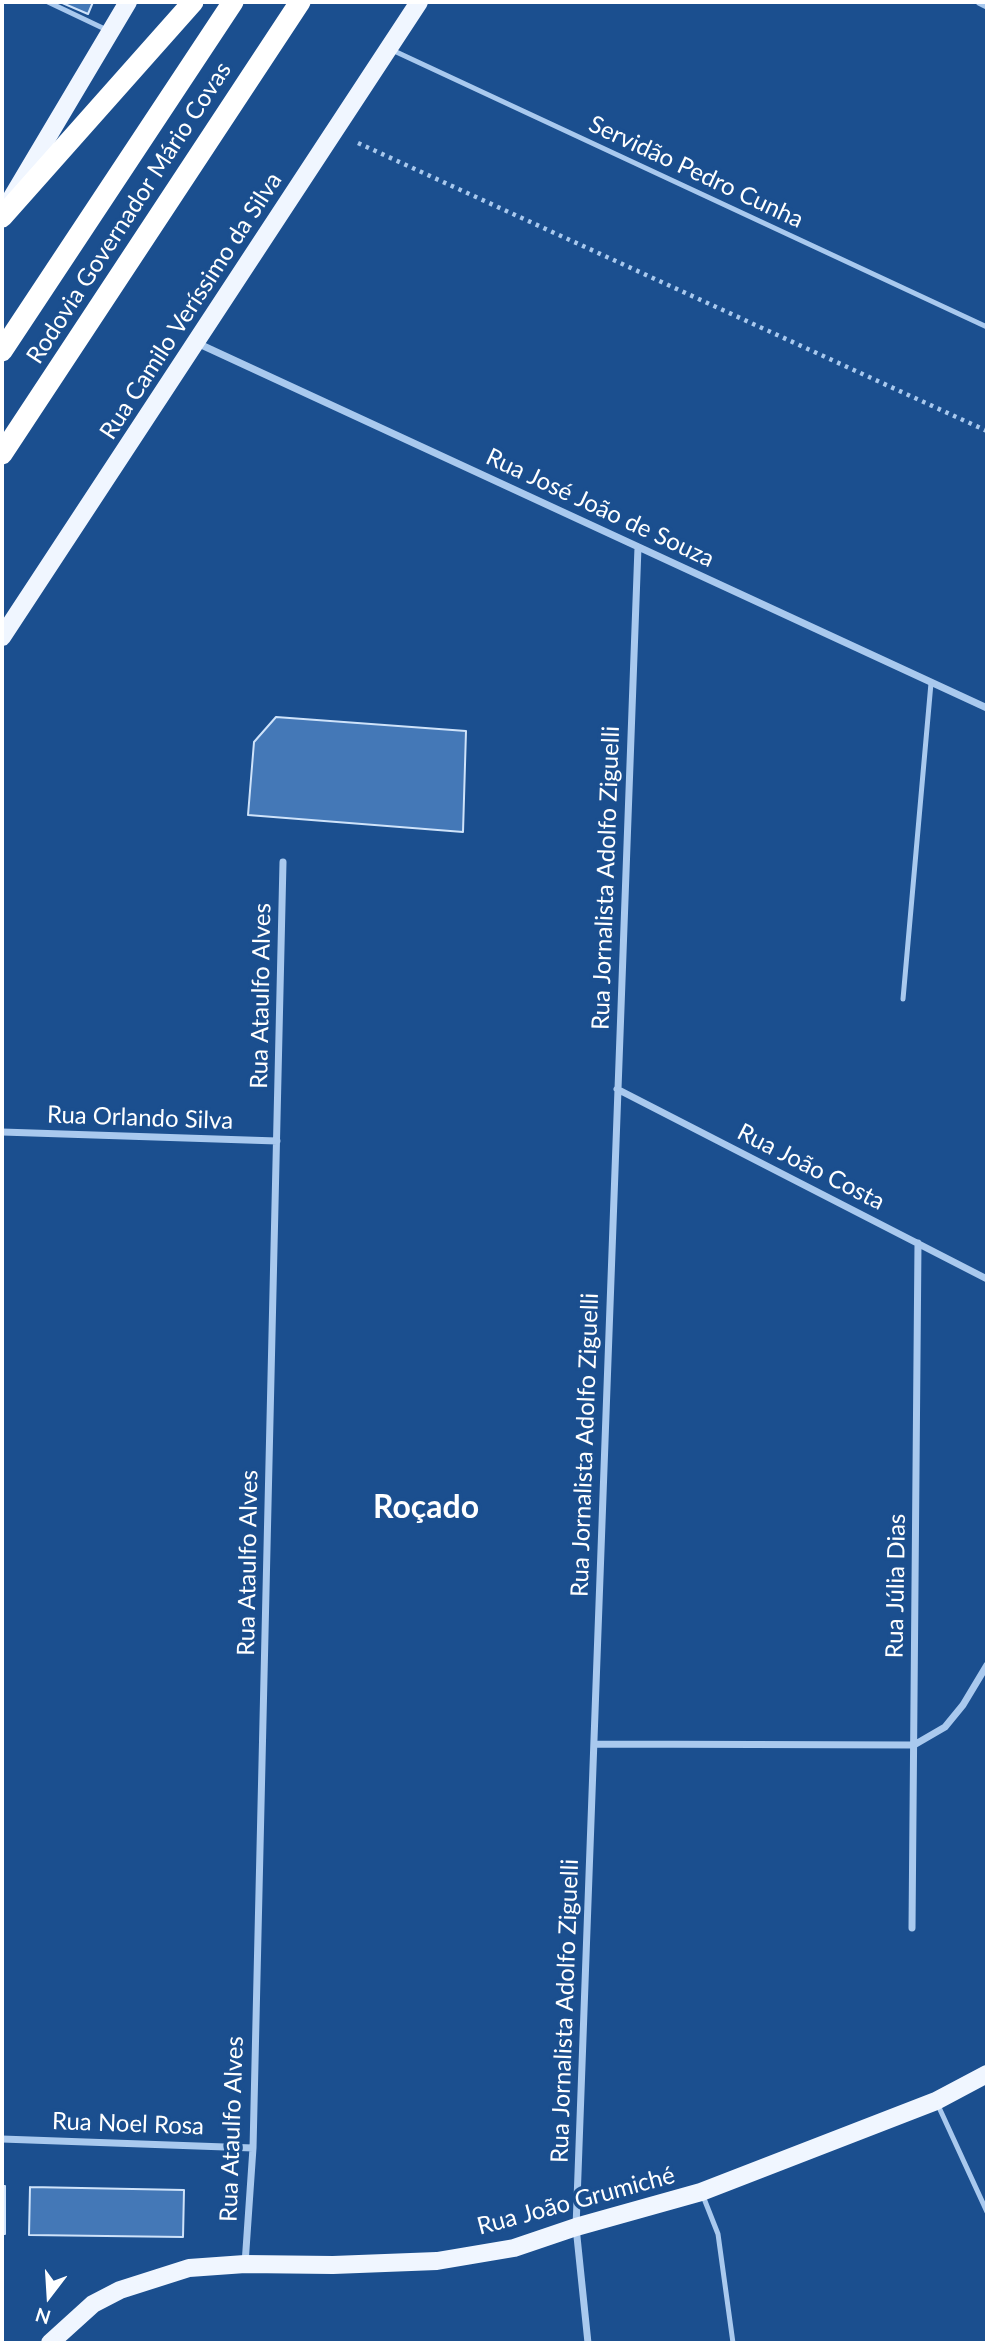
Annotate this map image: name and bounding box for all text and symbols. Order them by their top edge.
street label: Rodovia Governador Mário Covas [21,57,237,369]
street label: Servidão Pedro Cunha [584,110,808,234]
street label: Rua Camilo Veríssimo da Silva [94,167,288,445]
street label: Rua José João de Souza [481,442,719,574]
street label: Rua Jornalista Adolfo Ziguelli [586,726,626,1030]
street label: Rua Ataulfo Alves [245,903,277,1089]
street label: Rua Orlando Silva [46,1100,234,1136]
street label: Rua João Costa [733,1118,889,1216]
street label: Rua Jornalista Adolfo Ziguelli [565,1293,605,1597]
street label: Rua Ataulfo Alves [232,1470,264,1656]
district label: Roçado [373,1489,479,1527]
street label: Rua Júlia Dias [880,1513,912,1659]
street label: Rua Jornalista Adolfo Ziguelli [545,1859,585,2163]
street label: Rua Ataulfo Alves [214,2036,250,2222]
street label: Rua Noel Rosa [51,2107,205,2141]
street label: Rua João Grumiché [474,2161,678,2241]
north arrow [14,2261,84,2331]
text: N [32,2303,53,2330]

